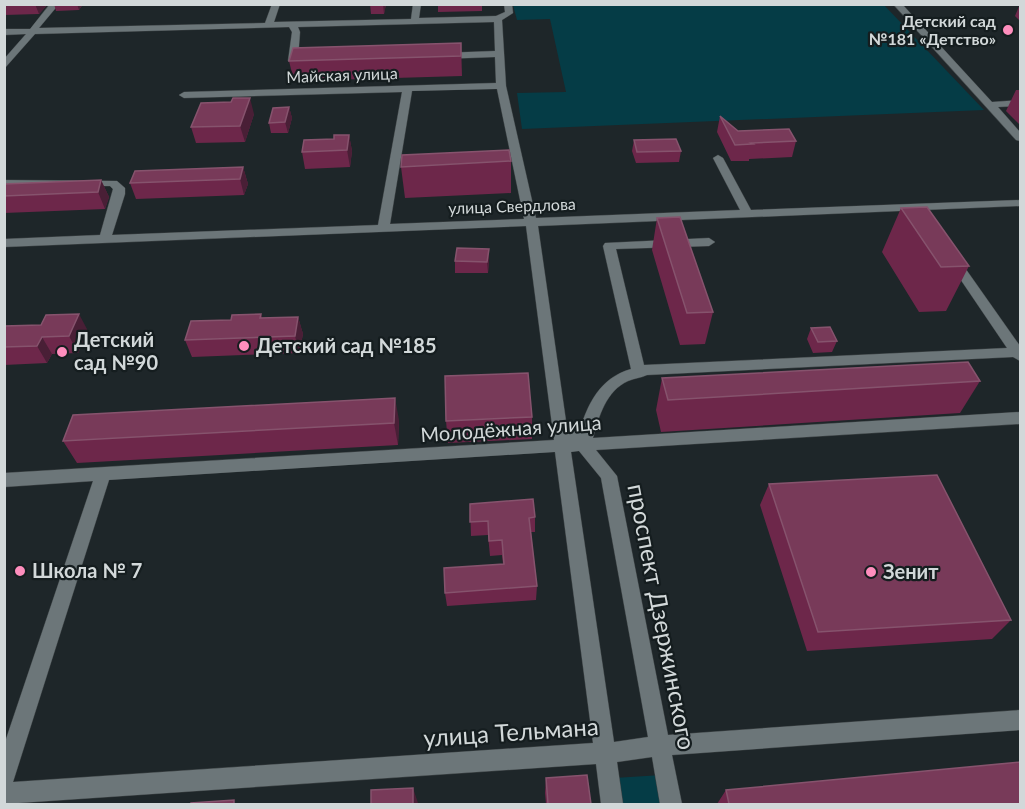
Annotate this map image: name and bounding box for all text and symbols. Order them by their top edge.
place label: Детский сад №181 «Детство» [869,11,996,48]
marker: Детский сад №181 «Детство» [1001,23,1015,37]
street label: Майская улица [286,63,398,86]
street label: улица Свердлова [448,194,576,217]
place label: Детский сад №90 [74,327,158,374]
place label: Детский сад №185 [256,333,437,357]
marker: Детский сад №185 [237,339,251,353]
marker: Детский сад №90 [55,345,69,359]
street label: Молодёжная улица [420,410,602,446]
street label: проспект Дзержинского [622,481,702,752]
place label: Школа № 7 [32,558,142,582]
place label: Зенит [883,559,939,583]
marker: Школа № 7 [13,564,27,578]
marker: Зенит [864,565,878,579]
street label: улица Тельмана [422,711,599,752]

